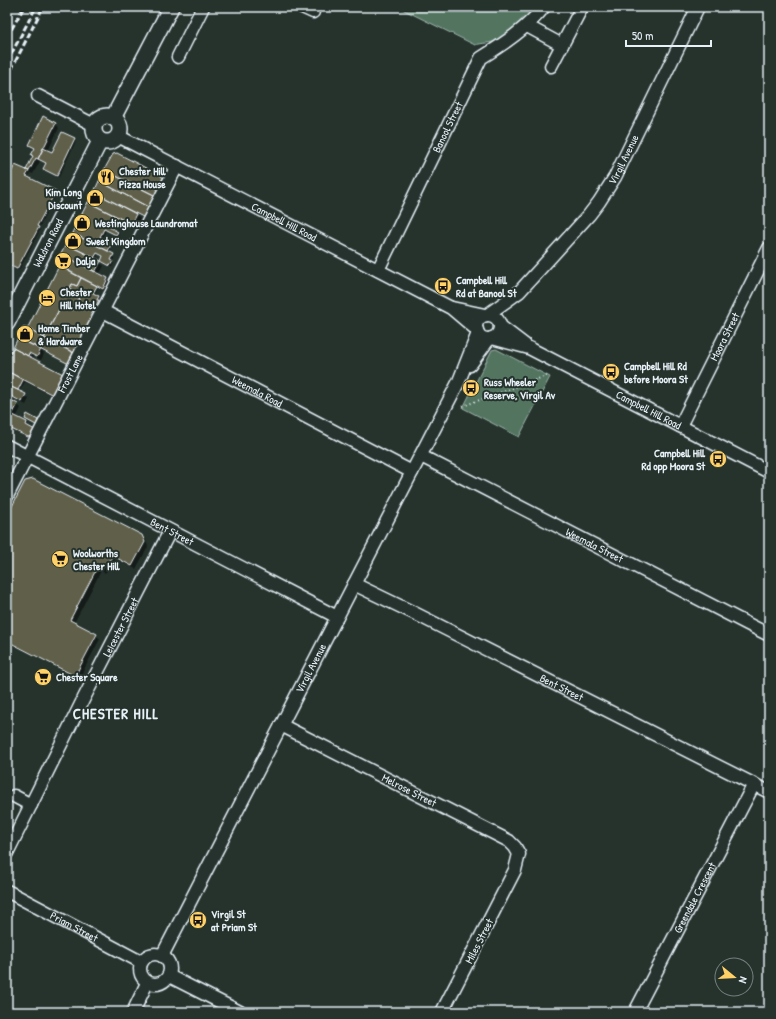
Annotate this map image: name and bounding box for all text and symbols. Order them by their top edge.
scale bar [626,22,711,48]
text: 50 m [632,27,653,44]
street label: Banool Street [429,99,466,155]
street label: Virgil Avenue [605,132,642,187]
place label: Chester Hill Pizza House [119,164,167,191]
restaurant icon: Chester Hill Pizza House [96,167,116,187]
place label: Kim Long Discount [45,185,83,212]
shop icon: Kim Long Discount [85,188,105,208]
street label: Campbell Hill Road [249,199,320,245]
shop icon: Westinghouse Laundromat [72,213,92,233]
street label: Waldron Road [30,216,66,269]
place label: Westinghouse Laundromat [95,216,199,231]
shop icon: Sweet Kingdom [63,231,83,251]
place label: Sweet Kingdom [86,234,146,249]
supermarket icon: Dalja [53,251,73,271]
place label: Dalja [76,254,96,269]
place label: Campbell Hill Rd at Banool St [456,273,518,300]
bus stop icon: Campbell Hill Rd at Banool St [433,276,453,296]
place label: Chester Hill Hotel [60,285,97,312]
hotel icon: Chester Hill Hotel [37,288,57,308]
street label: Moora Street [707,310,743,363]
place label: Home Timber & Hardware [38,321,91,348]
shop icon: Home Timber & Hardware [15,324,35,344]
street label: Frost Lane [54,351,86,396]
place label: Campbell Hill Rd before Moora St [624,359,689,386]
bus stop icon: Campbell Hill Rd before Moora St [601,362,621,382]
street label: Weemala Road [230,372,286,411]
place label: Russ Wheeler Reserve, Virgil Av [484,375,556,403]
bus stop icon: Russ Wheeler Reserve, Virgil Av [461,378,481,398]
street label: Campbell Hill Road [614,387,684,433]
place label: Campbell Hill Rd opp Moora St [641,446,706,474]
bus stop icon: Campbell Hill Rd opp Moora St [708,449,728,469]
street label: Bent Street [148,515,196,549]
street label: Weemala Street [563,525,626,566]
place label: Woolworths Chester Hill [73,546,121,573]
supermarket icon: Woolworths Chester Hill [50,549,70,569]
street label: Leicester Street [100,595,142,659]
street label: Virgil Avenue [292,641,330,695]
supermarket icon: Chester Square [33,667,53,687]
place label: Chester Square [56,670,118,685]
street label: Bent Street [538,671,586,704]
district label: CHESTER HILL [73,703,159,724]
street label: Melrose Street [380,771,439,810]
street label: Greendale Crescent [670,860,719,936]
place label: Virgil St at Priam St [211,907,258,934]
street label: Priam Street [48,908,101,945]
bus stop icon: Virgil St at Priam St [188,910,208,930]
street label: Miles Street [462,916,496,966]
north arrow [714,957,754,997]
text: N [736,975,751,985]

